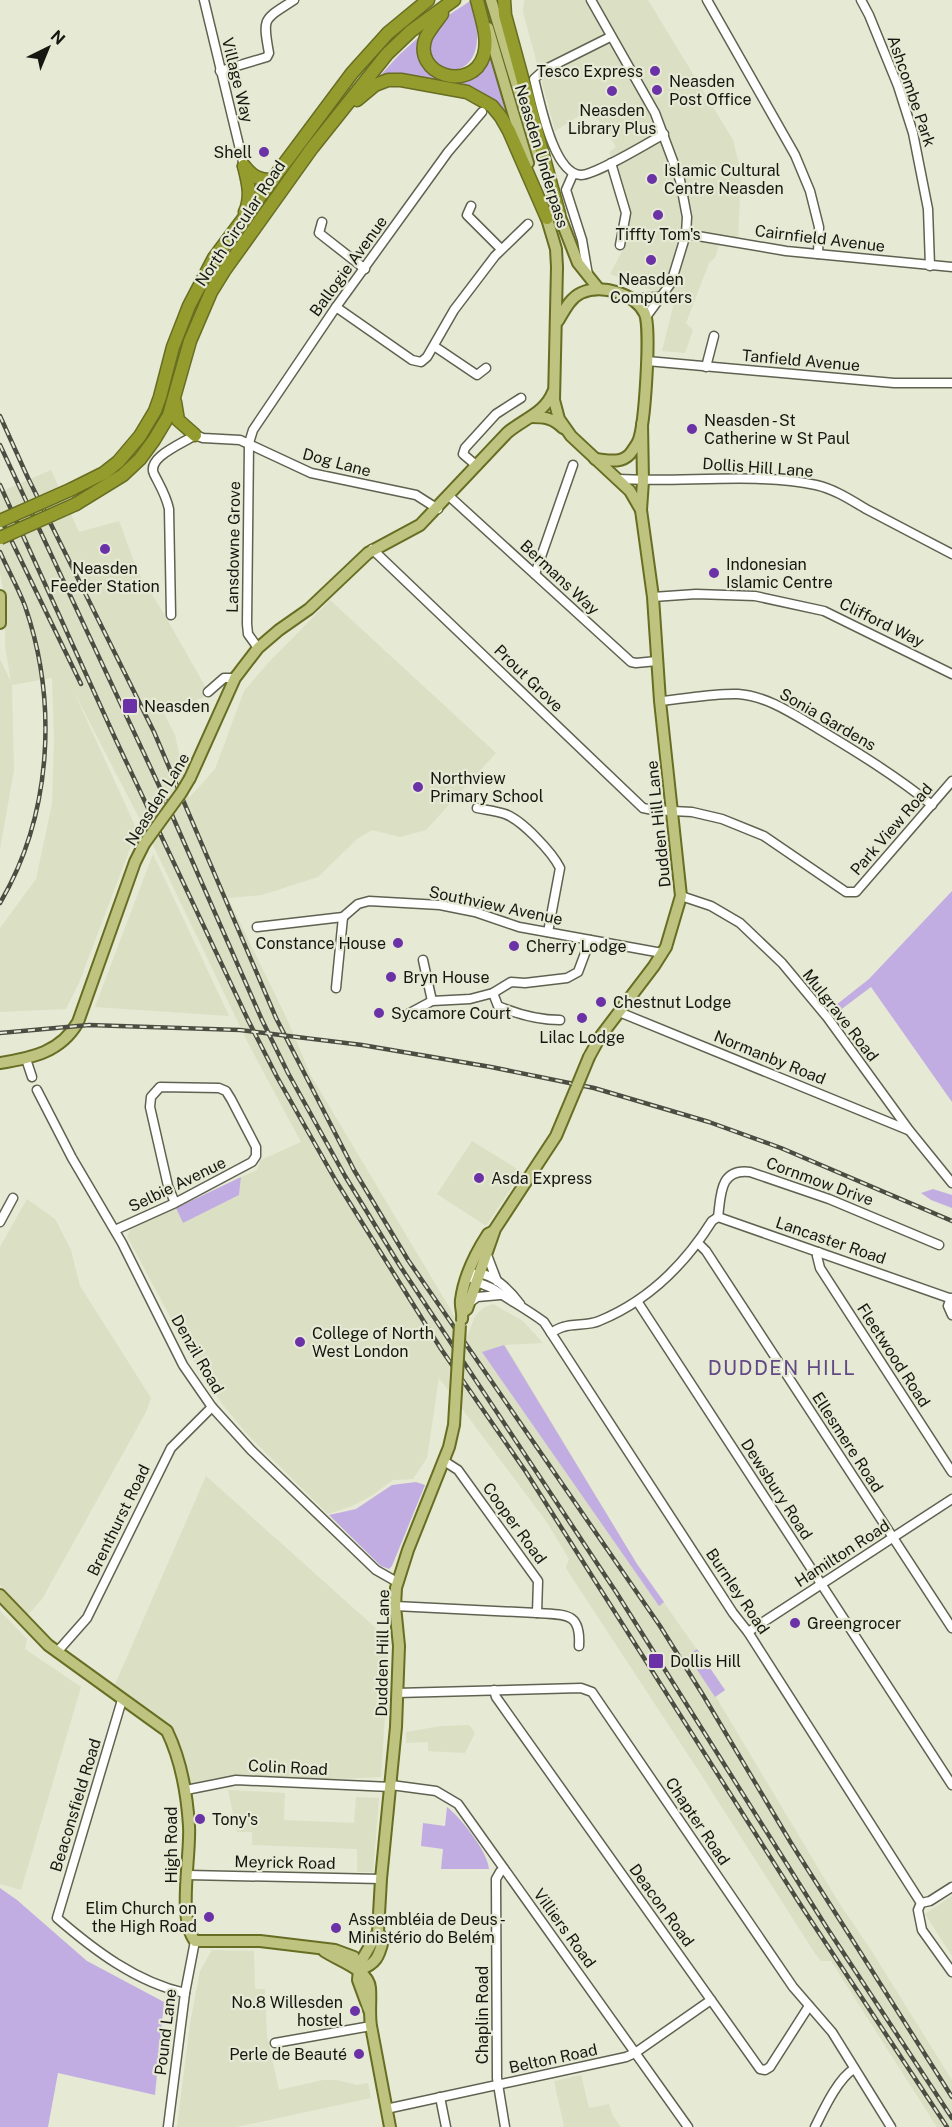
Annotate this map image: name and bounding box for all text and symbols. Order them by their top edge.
north arrow [18,18,78,78]
text: N [47,26,69,49]
street label: Ashcombe Park [884,33,939,149]
street label: Village Way [218,36,257,125]
place label: Tesco Express [536,62,643,81]
marker: Tesco Express [648,64,662,78]
place label: Neasden Post Office [669,72,752,109]
street label: Neasden Underpass [511,82,572,230]
marker: Neasden Post Office [650,83,664,97]
marker: Neasden Library Plus [605,84,619,98]
place label: Neasden Library Plus [568,101,656,138]
place label: Shell [214,143,252,162]
marker: Shell [257,145,271,159]
street label: North Circular Road [191,157,289,290]
place label: Islamic Cultural Centre Neasden [664,161,784,198]
marker: Islamic Cultural Centre Neasden [645,172,659,186]
marker: Tiffty Tom's [651,208,665,222]
street label: Ballogie Avenue [306,212,391,320]
street label: Cairnfield Avenue [754,221,886,256]
place label: Tiffty Tom's [615,225,701,244]
marker: Neasden Computers [644,253,658,267]
place label: Neasden Computers [610,270,692,307]
street label: Tanfield Avenue [741,346,861,375]
place label: Neasden - St Catherine w St Paul [704,411,850,448]
marker: Neasden - St Catherine w St Paul [685,422,699,436]
street label: Dog Lane [301,444,373,481]
street label: Dollis Hill Lane [702,454,814,481]
street label: Lansdowne Grove [223,481,244,613]
street label: Bermans Way [516,536,603,619]
marker: Neasden Feeder Station [98,542,112,556]
place label: Indonesian Islamic Centre [726,555,833,592]
place label: Neasden Feeder Station [50,559,160,596]
marker: Indonesian Islamic Centre [707,566,721,580]
street label: Clifford Way [836,594,928,651]
street label: Prout Grove [490,641,567,716]
street label: Sonia Gardens [776,684,879,755]
marker: Neasden [121,697,139,715]
place label: Neasden [144,697,210,716]
street label: Neasden Lane [121,749,193,849]
street label: Dudden Hill Lane [642,760,675,888]
place label: Northview Primary School [430,769,544,806]
marker: Northview Primary School [411,780,425,794]
street label: Park View Road [846,780,936,879]
street label: Southview Avenue [427,882,565,929]
place label: Constance House [256,934,386,953]
marker: Constance House [391,936,405,950]
place label: Cherry Lodge [526,937,627,956]
marker: Cherry Lodge [507,939,521,953]
street label: Mulgrave Road [799,965,882,1065]
place label: Bryn House [403,968,490,987]
marker: Bryn House [384,970,398,984]
place label: Chestnut Lodge [613,993,731,1012]
marker: Chestnut Lodge [594,995,608,1009]
place label: Sycamore Court [391,1004,511,1023]
marker: Sycamore Court [372,1006,386,1020]
marker: Lilac Lodge [575,1011,589,1025]
street label: Normanby Road [711,1026,828,1089]
place label: Lilac Lodge [539,1028,625,1047]
street label: Selbie Avenue [125,1153,229,1216]
street label: Cornmow Drive [764,1153,876,1210]
place label: Asda Express [491,1169,592,1188]
marker: Asda Express [472,1171,486,1185]
street label: Lancaster Road [773,1213,889,1268]
street label: Fleetwood Road [853,1300,934,1411]
street label: Denzil Road [167,1312,228,1397]
place label: College of North West London [312,1324,434,1361]
marker: College of North West London [293,1335,307,1349]
district label: DUDDEN HILL [708,1356,856,1380]
street label: Ellesmere Road [808,1389,887,1496]
street label: Dewsbury Road [737,1435,816,1543]
street label: Brenthurst Road [83,1461,154,1579]
street label: Cooper Road [479,1479,550,1568]
street label: Hamilton Road [791,1516,893,1591]
street label: Burnley Road [702,1545,773,1638]
street label: Dudden Hill Lane [372,1589,393,1717]
place label: Greengrocer [807,1614,901,1633]
marker: Greengrocer [788,1616,802,1630]
marker: Dollis Hill [647,1652,665,1670]
place label: Dollis Hill [670,1652,741,1671]
street label: Beaconsfield Road [46,1736,105,1874]
street label: Colin Road [248,1756,328,1779]
street label: Chapter Road [661,1774,734,1869]
street label: High Road [162,1806,181,1884]
place label: Tony's [212,1810,258,1829]
marker: Tony's [193,1812,207,1826]
street label: Meyrick Road [234,1852,336,1873]
street label: Deacon Road [625,1860,698,1950]
street label: Villiers Road [530,1885,600,1972]
place label: Elim Church on the High Road [85,1899,197,1936]
marker: Elim Church on the High Road [202,1910,216,1924]
place label: Assembléia de Deus - Ministério do Belém [348,1910,506,1947]
marker: Assembléia de Deus - Ministério do Belém [329,1921,343,1935]
street label: Chaplin Road [473,1966,492,2064]
street label: Pound Lane [151,1988,180,2077]
place label: No.8 Willesden hostel [231,1993,343,2030]
marker: No.8 Willesden hostel [348,2004,362,2018]
street label: Belton Road [507,2040,599,2077]
place label: Perle de Beauté [229,2045,347,2064]
marker: Perle de Beauté [352,2047,366,2061]

